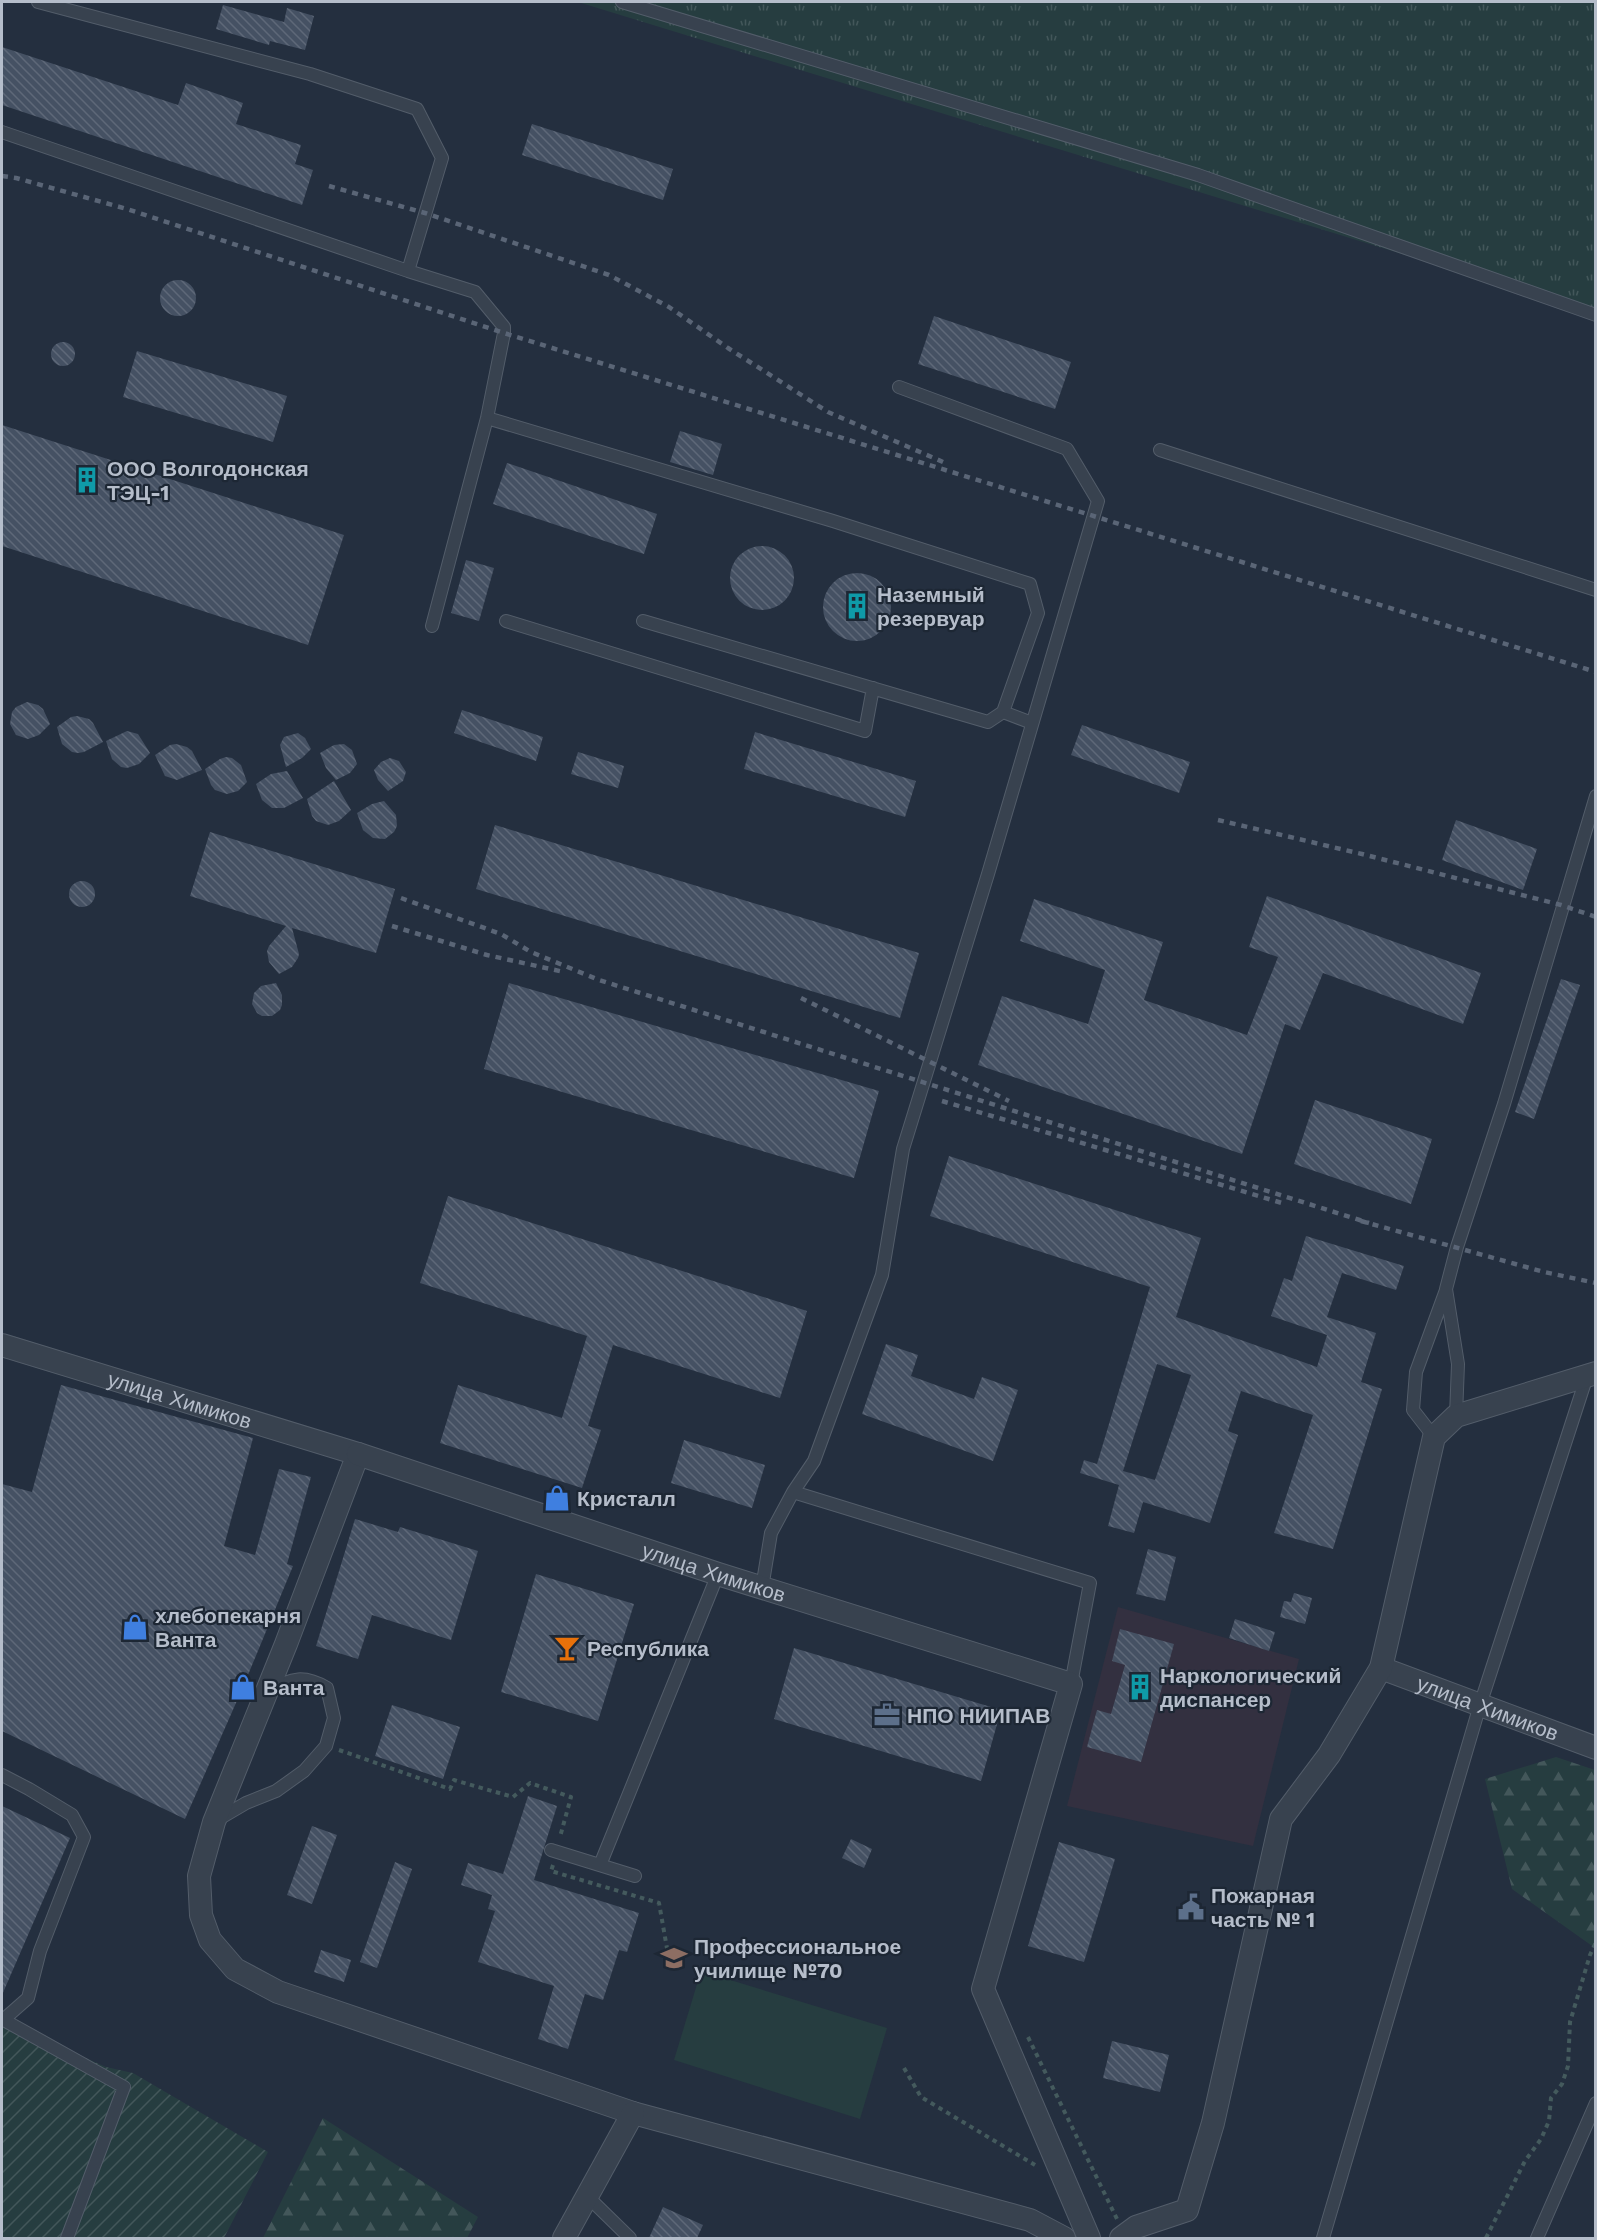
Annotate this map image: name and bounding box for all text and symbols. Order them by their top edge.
place label: ООО Волгодонская ТЭЦ-1 [107,456,309,505]
building icon: ООО Волгодонская ТЭЦ-1 [72,465,102,495]
place label: Наземный резервуар [877,582,985,631]
building icon: Наземный резервуар [842,591,872,621]
street label: улица Химиков [105,1366,255,1433]
shop icon: Кристалл [542,1483,572,1513]
place label: Кристалл [577,1486,676,1511]
street label: улица Химиков [639,1537,789,1607]
place label: хлебопекарня Ванта [155,1603,301,1652]
shop icon: хлебопекарня Ванта [120,1612,150,1642]
bar icon: Республика [552,1633,582,1663]
place label: Республика [587,1636,709,1661]
place label: Наркологический диспансер [1160,1663,1341,1712]
street label: улица Химиков [1414,1670,1562,1745]
shop icon: Ванта [228,1672,258,1702]
building icon: Наркологический диспансер [1125,1672,1155,1702]
place label: Ванта [263,1675,325,1700]
office icon: НПО НИИПАВ [872,1700,902,1730]
place label: НПО НИИПАВ [907,1703,1050,1728]
place label: Пожарная часть № 1 [1211,1883,1315,1932]
public building icon: Пожарная часть № 1 [1176,1892,1206,1922]
place label: Профессиональное училище №70 [694,1934,901,1983]
school or university icon: Профессиональное училище №70 [659,1943,689,1973]

